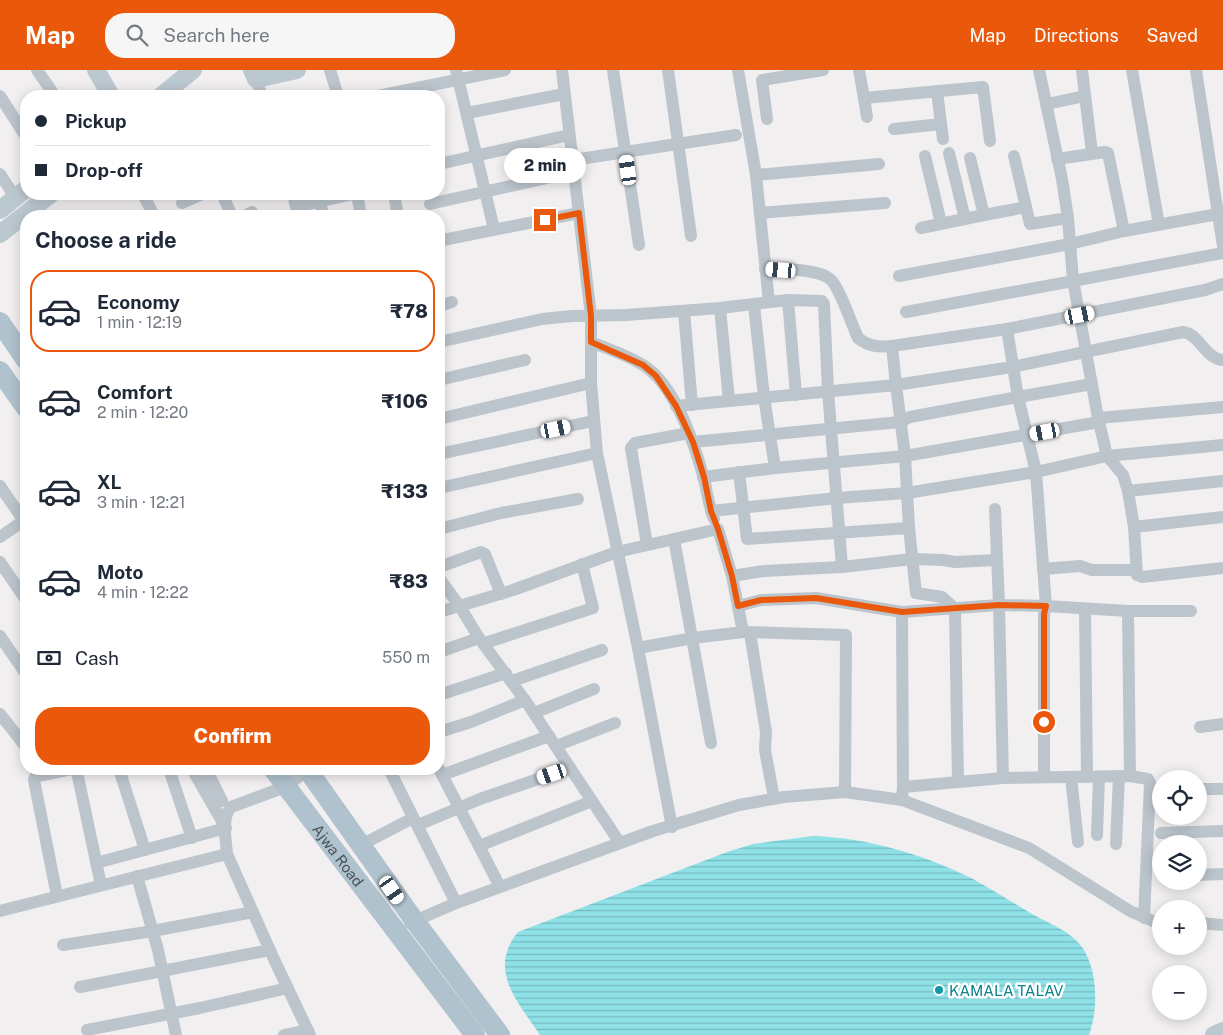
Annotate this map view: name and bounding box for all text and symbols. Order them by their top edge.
search box [105,13,455,58]
text: Map [25,21,75,49]
icon: search [123,21,151,49]
text: Search here [163,24,270,46]
text: Map [969,25,1006,46]
text: Directions [1034,25,1119,46]
text: Saved [1147,25,1198,46]
text: Pickup [65,110,127,132]
callout: 2 min [504,148,586,182]
car [618,154,637,186]
text: 2 min [524,156,566,175]
text: Drop-off [65,159,142,181]
route end [534,209,556,231]
text: Choose a ride [35,227,177,253]
car [765,261,796,279]
icon: car [37,289,82,334]
text: Economy [97,291,180,313]
text: ₹78 [390,300,428,322]
car [1063,305,1096,325]
text: 1 min · 12:19 [97,313,182,332]
icon: car [37,379,82,424]
text: Comfort [97,381,173,403]
text: ₹106 [382,390,428,412]
text: 2 min · 12:20 [97,403,188,422]
car [539,419,572,439]
car [1028,422,1061,442]
icon: car [37,469,82,514]
text: XL [97,471,122,493]
text: ₹133 [381,480,428,502]
text: 3 min · 12:21 [97,493,185,512]
icon: car [37,559,82,604]
text: Moto [97,561,143,583]
text: ₹83 [389,570,428,592]
text: 4 min · 12:22 [97,583,188,602]
icon: cash [35,644,63,672]
text: Cash [75,647,119,669]
text: 550 m [382,648,430,667]
button: Confirm [35,707,430,765]
route start [1033,711,1055,733]
car [535,762,568,786]
map controls [1152,770,1207,1020]
button: locate [1152,770,1207,825]
street label: Ajwa Road [309,821,367,889]
button: layers [1152,835,1207,890]
car [377,873,406,907]
button: + [1152,900,1207,955]
button: − [1152,965,1207,1020]
place label: KAMALA TALAV [949,982,1063,999]
marker: KAMALA TALAV [933,984,945,996]

